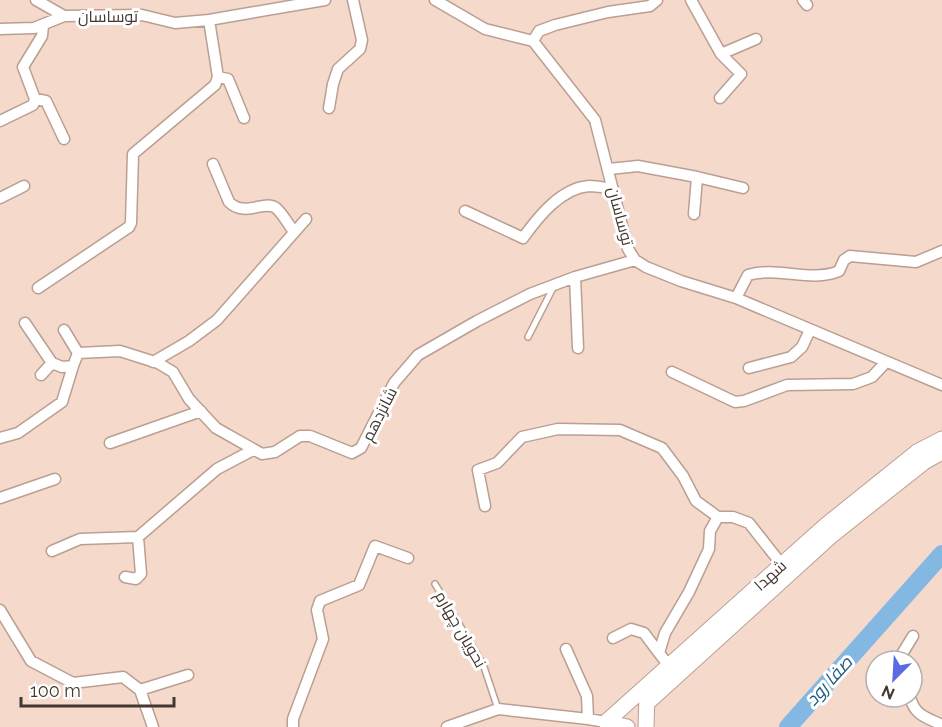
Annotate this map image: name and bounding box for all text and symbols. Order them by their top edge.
street label: توساسان [78,7,139,27]
street label: توساسان [603,185,638,249]
street label: شانزدهم [358,384,403,445]
street label: شهدا [750,556,791,595]
street label: نحویان چهارم [429,588,490,672]
north arrow [864,649,924,709]
water label: صفا رود [801,651,856,710]
scale bar [21,670,174,708]
text: 100 m [30,680,81,701]
text: N [879,681,898,703]

